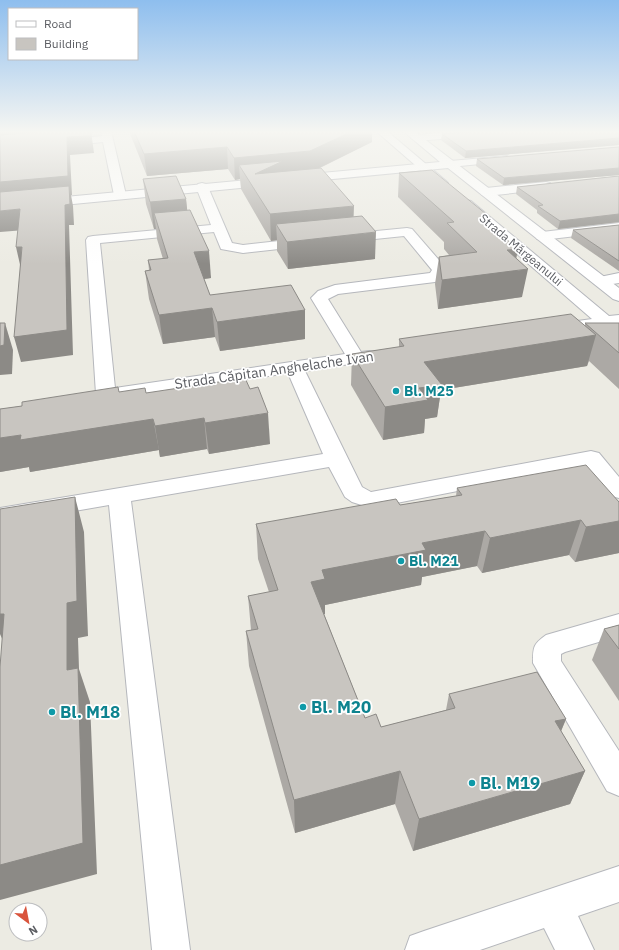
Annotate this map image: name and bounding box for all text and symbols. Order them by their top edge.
legend [8,8,138,60]
text: Road [44,16,72,31]
text: Building [44,36,89,51]
street label: Strada Mărgeanului [477,210,566,289]
street label: Strada Căpitan Anghelache Ivan [173,347,375,393]
place label: Bl. M25 [404,382,454,400]
marker: Bl. M25 [391,386,401,396]
place label: Bl. M21 [409,552,459,570]
marker: Bl. M21 [396,556,406,566]
place label: Bl. M20 [311,696,371,718]
place label: Bl. M18 [60,701,120,723]
marker: Bl. M20 [298,702,308,712]
marker: Bl. M18 [47,707,57,717]
place label: Bl. M19 [480,772,540,794]
marker: Bl. M19 [467,778,477,788]
north arrow [8,902,48,942]
text: N [26,922,40,939]

